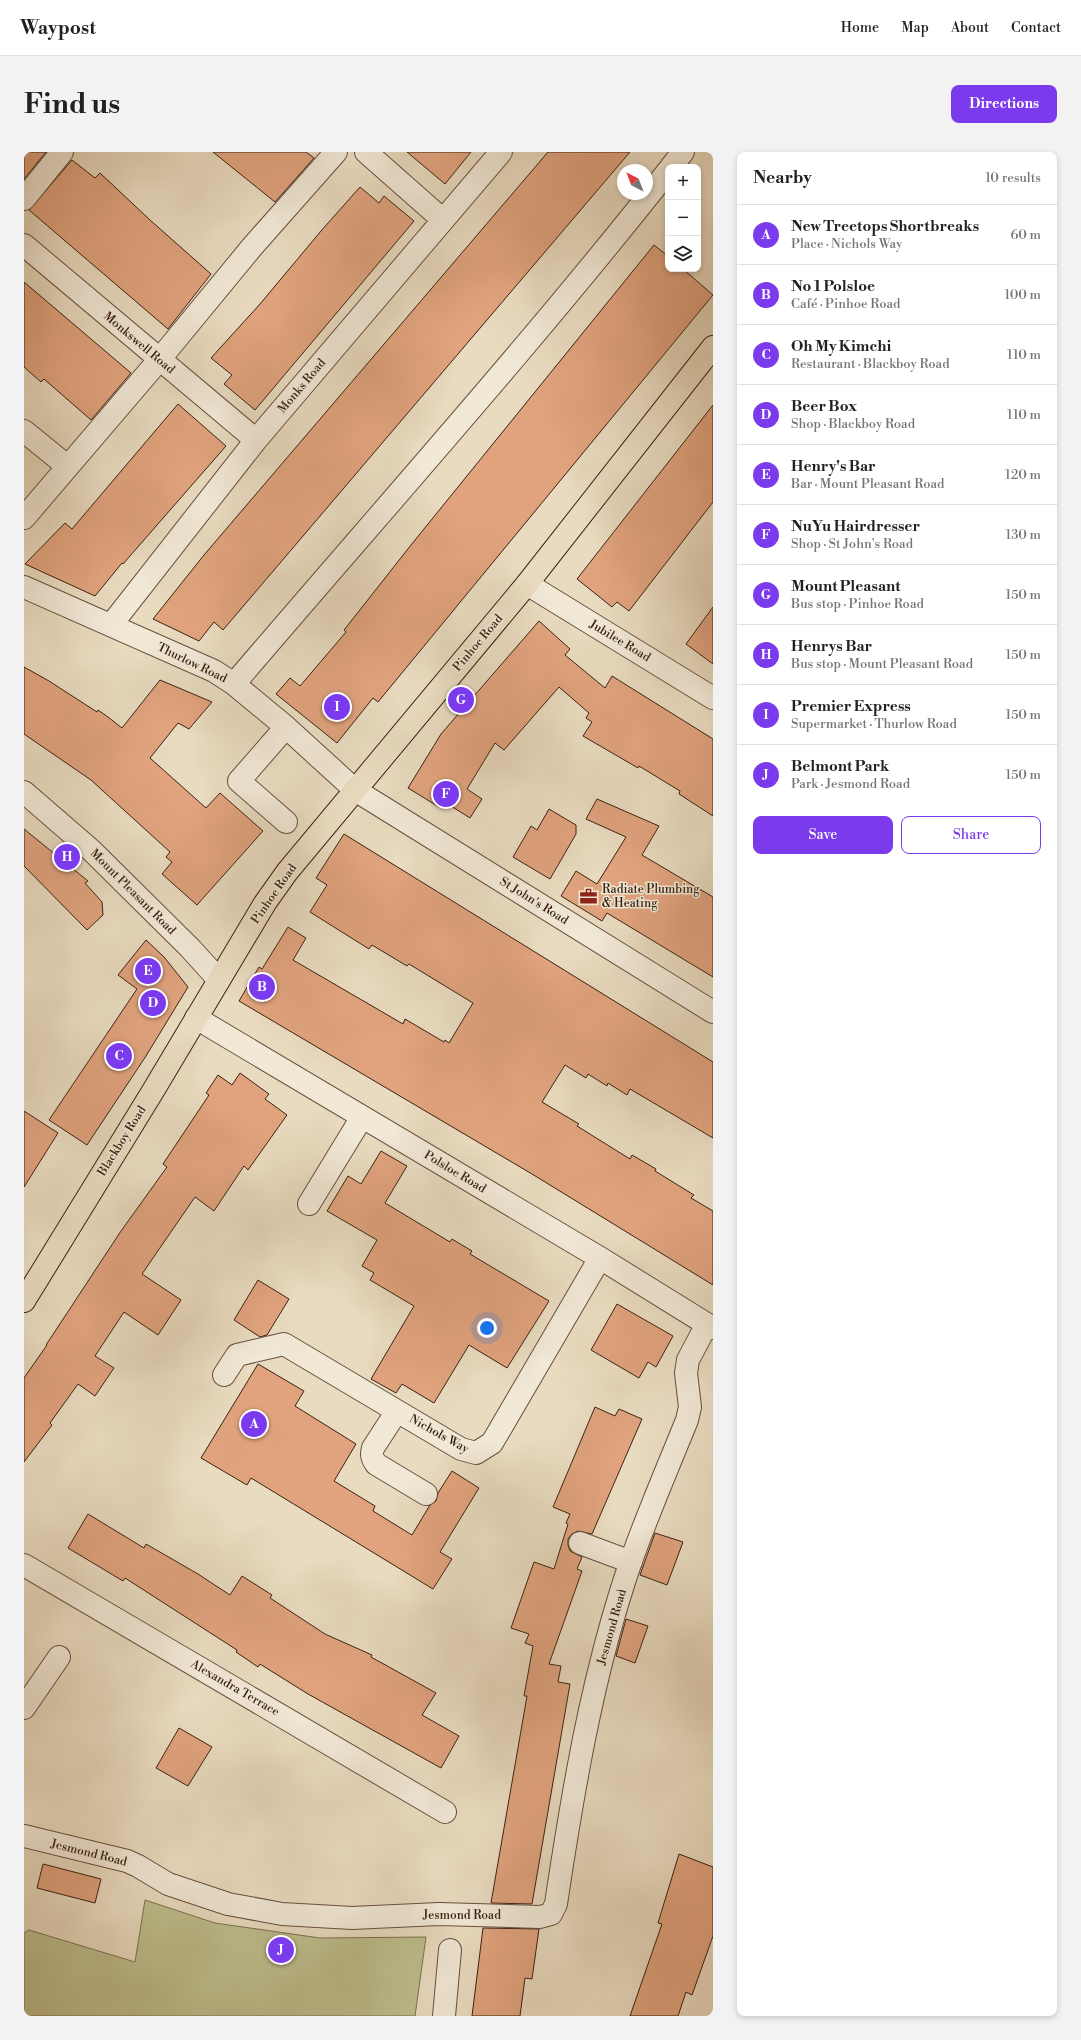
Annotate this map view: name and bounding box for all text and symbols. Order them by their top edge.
text: Waypost [20,16,96,40]
text: Home [841,19,879,37]
text: Map [901,19,929,37]
text: About [951,19,989,37]
text: Contact [1011,19,1061,37]
button: Directions [951,85,1057,123]
text: Find us [24,87,120,122]
north arrow [617,164,653,200]
map controls [665,164,701,272]
button: + [665,164,701,200]
text: Nearby [753,167,812,189]
text: 10 results [985,170,1041,186]
button: − [665,200,701,236]
text: New Treetops Shortbreaks [791,217,979,236]
text: A [761,227,771,243]
text: 60 m [1010,227,1041,243]
button: layers [665,236,701,272]
text: Place · Nichols Way [791,236,902,252]
text: No 1 Polsloe [791,277,875,296]
text: B [761,287,771,303]
text: 100 m [1005,287,1041,303]
text: Café · Pinhoe Road [791,296,900,312]
street label: Monkswell Road [100,309,178,377]
text: Oh My Kimchi [791,337,891,356]
text: C [761,347,771,363]
text: 110 m [1007,347,1041,363]
street label: Monks Road [275,355,329,416]
text: Restaurant · Blackboy Road [791,356,950,372]
text: Beer Box [791,397,857,416]
text: D [761,407,771,423]
text: 110 m [1007,407,1041,423]
text: Shop · Blackboy Road [791,416,915,432]
text: Henry's Bar [791,457,876,476]
text: E [761,467,771,483]
text: 120 m [1005,467,1041,483]
text: Bar · Mount Pleasant Road [791,476,944,492]
text: NuYu Hairdresser [791,517,920,536]
text: F [761,527,771,543]
text: 130 m [1006,527,1041,543]
text: Shop · St John's Road [791,536,913,552]
text: Mount Pleasant [791,577,901,596]
text: G [761,587,771,603]
text: 150 m [1006,587,1041,603]
text: Bus stop · Pinhoe Road [791,596,924,612]
street label: Pinhoe Road [450,611,506,674]
street label: Jubilee Road [586,616,653,665]
text: Henrys Bar [791,637,872,656]
street label: Thurlow Road [155,640,230,686]
text: H [761,647,771,663]
text: 150 m [1006,647,1041,663]
text: Bus stop · Mount Pleasant Road [791,656,973,672]
pin: G [448,685,474,715]
pin: I [324,692,350,722]
text: Premier Express [791,697,911,716]
text: I [763,707,769,723]
text: 150 m [1006,707,1041,723]
text: Supermarket · Thurlow Road [791,716,957,732]
text: Belmont Park [791,757,889,776]
text: J [763,767,769,783]
text: 150 m [1006,767,1041,783]
text: Park · Jesmond Road [791,776,910,792]
pin: F [433,779,459,809]
button: Save [753,816,893,854]
button: Share [901,816,1041,854]
pin: H [54,842,80,872]
street label: Mount Pleasant Road [87,846,179,938]
street label: Pinhoe Road [248,861,300,927]
street label: St John's Road [497,874,571,928]
place label: Radiate Plumbing & Heating [602,882,700,911]
office icon: Radiate Plumbing & Heating [579,886,599,906]
pin: E [135,956,161,986]
pin: B [249,972,275,1002]
pin: D [140,988,166,1018]
pin: C [106,1041,132,1071]
street label: Blackboy Road [94,1103,150,1180]
street label: Polsloe Road [421,1148,489,1196]
your location [477,1318,497,1338]
pin: A [241,1409,267,1439]
street label: Nichols Way [407,1411,472,1457]
street label: Jesmond Road [594,1587,630,1668]
street label: Alexandra Terrace [187,1656,282,1719]
street label: Jesmond Road [48,1836,129,1870]
street label: Jesmond Road [422,1908,501,1923]
pin: J [268,1935,294,1965]

